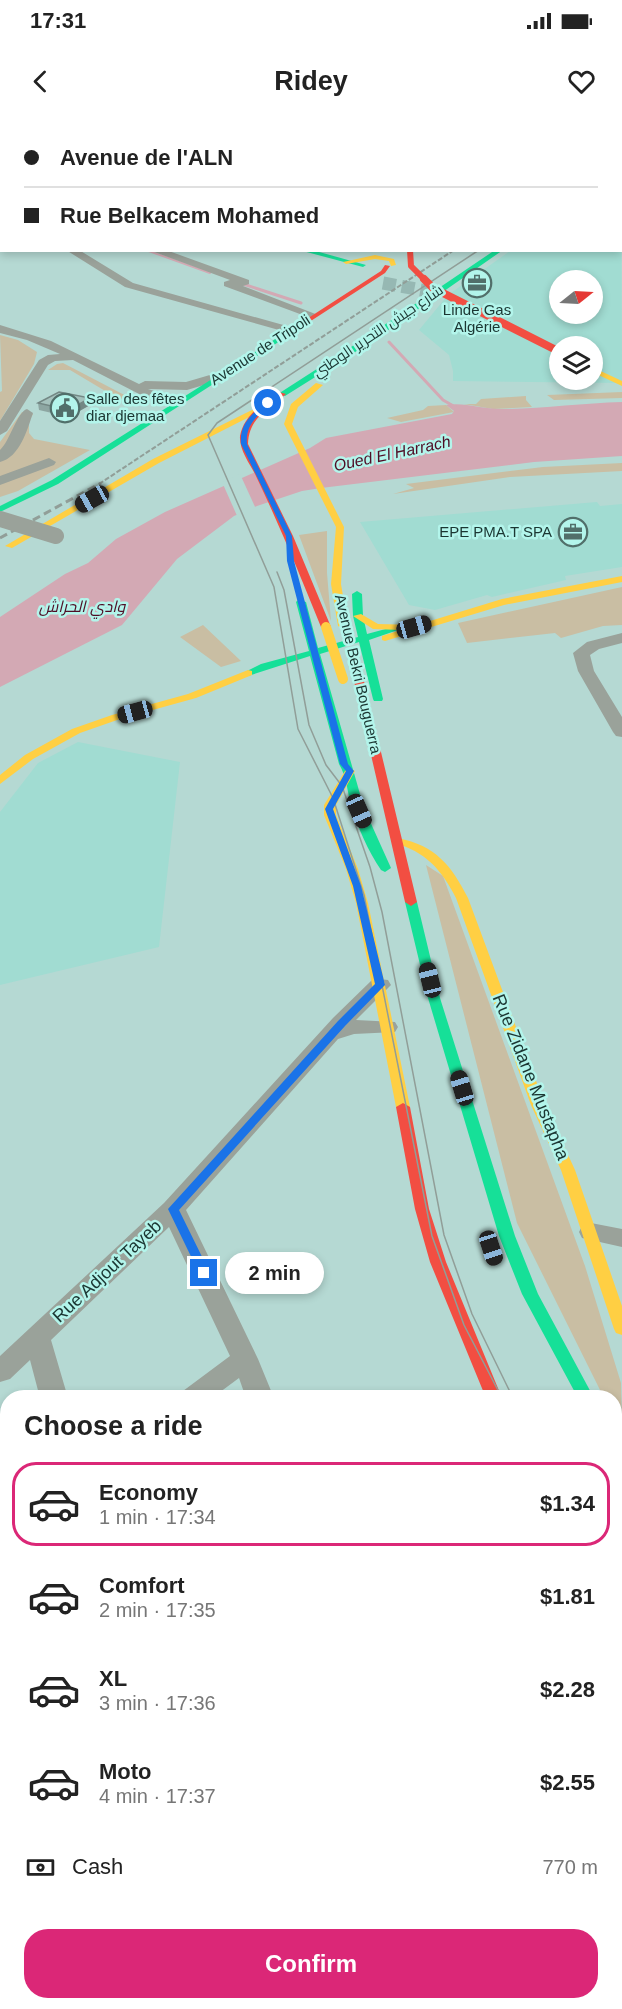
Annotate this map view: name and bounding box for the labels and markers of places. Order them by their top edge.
office icon: Linde Gas Algérie [461,267,493,299]
place label: Linde Gas Algérie [443,301,511,335]
place label: Salle des fêtes diar djemaa [86,390,184,424]
public building icon: Salle des fêtes diar djemaa [49,392,81,424]
office icon: EPE PMA.T SPA [557,516,589,548]
place label: EPE PMA.T SPA [439,523,552,540]

